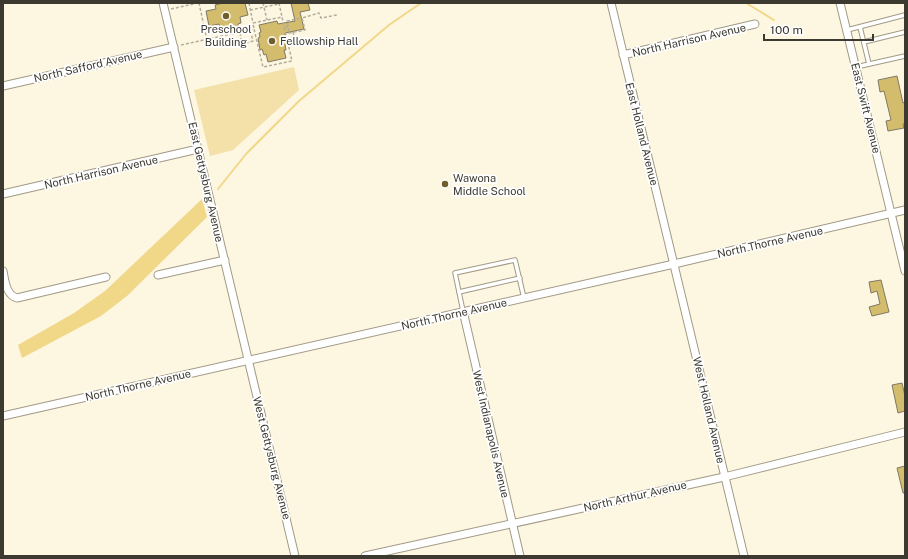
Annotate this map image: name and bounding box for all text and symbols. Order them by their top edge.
marker: Preschool Building [221,11,231,21]
scale bar [764,16,873,42]
street label: North Harrison Avenue [631,21,747,59]
place label: Preschool Building [201,23,252,48]
text: 100 m [770,23,803,37]
place label: Fellowship Hall [280,35,358,47]
marker: Fellowship Hall [267,36,277,46]
street label: North Safford Avenue [33,48,143,84]
street label: East Swift Avenue [849,62,883,154]
street label: East Holland Avenue [623,81,661,187]
street label: East Gettysburg Avenue [186,121,226,243]
street label: North Harrison Avenue [43,153,159,191]
place label: Wawona Middle School [453,172,526,197]
marker: Wawona Middle School [440,179,450,189]
street label: North Thorne Avenue [716,224,824,260]
street label: North Thorne Avenue [400,296,508,332]
street label: West Holland Avenue [691,356,727,464]
street label: North Thorne Avenue [84,367,192,403]
street label: West Indianapolis Avenue [470,369,512,499]
street label: West Gettysburg Avenue [251,395,293,521]
street label: North Arthur Avenue [582,478,688,514]

